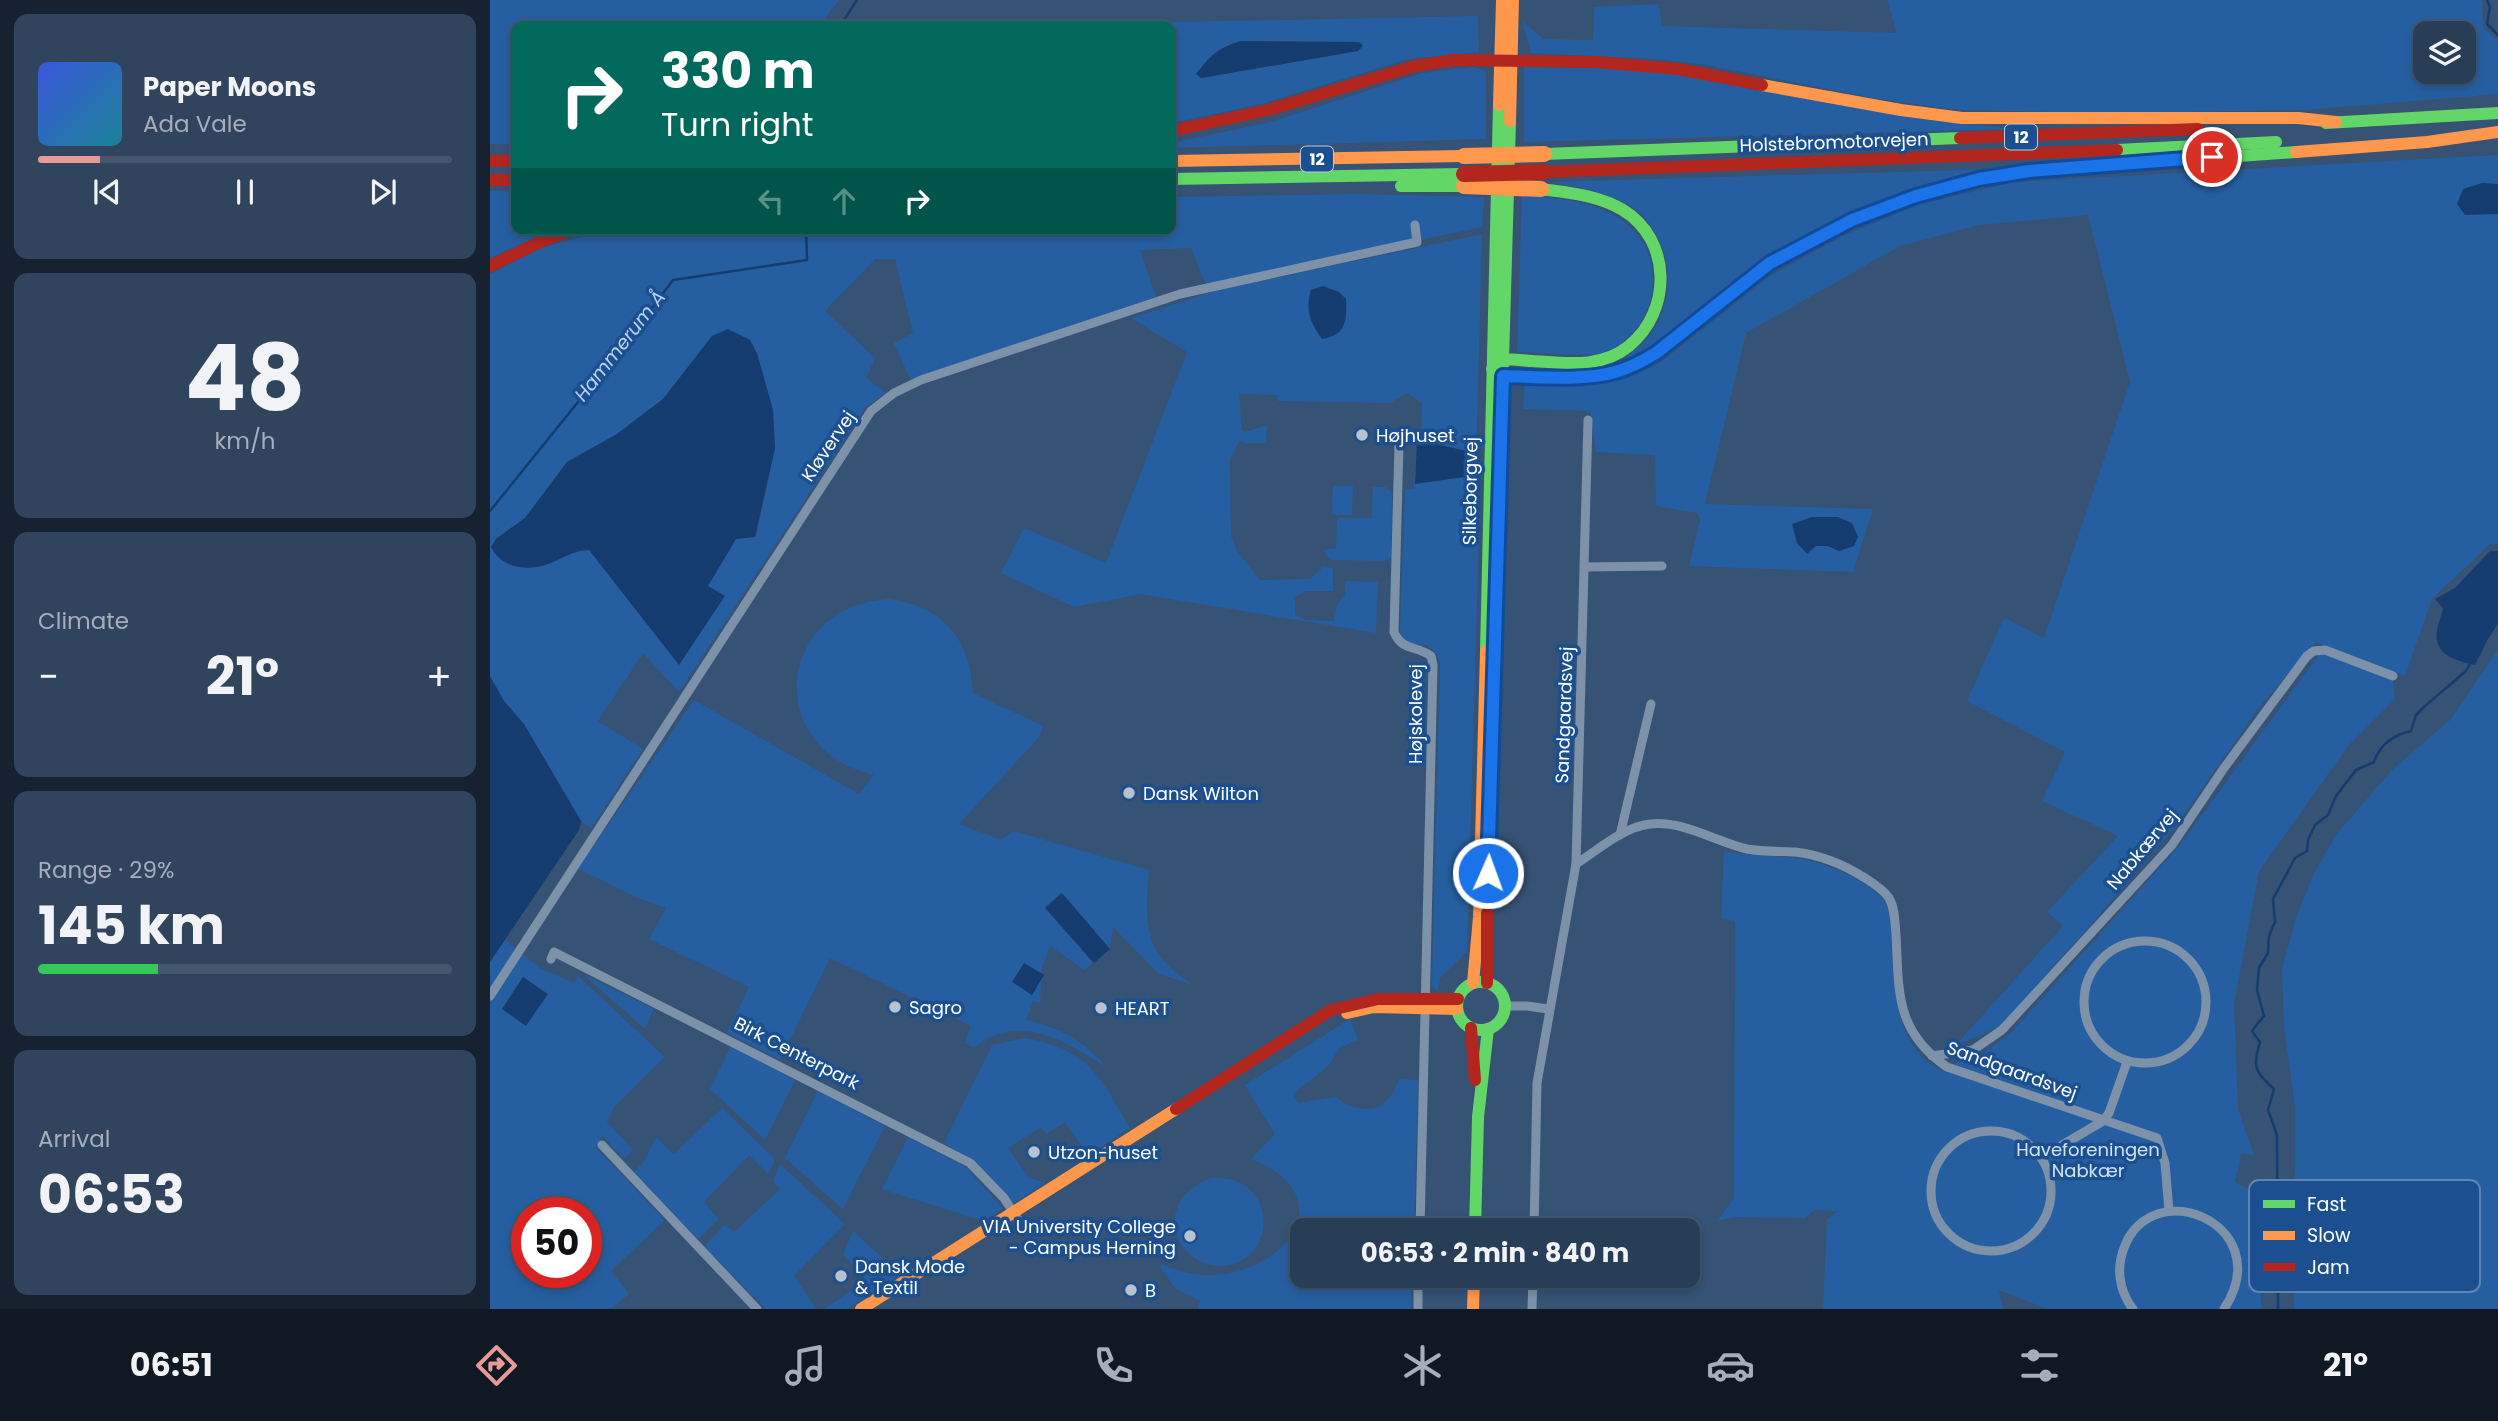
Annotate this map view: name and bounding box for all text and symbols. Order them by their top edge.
map controls [2413,21,2476,84]
button: layers [2413,21,2476,84]
text: 330 m [661,37,815,105]
icon: right [546,49,637,140]
text: Paper Moons [143,69,316,105]
text: Turn right [661,102,813,147]
text: Ada Vale [143,108,247,140]
road number: 12 [2005,125,2037,150]
street label: Holstebromotorvejen [1739,126,1929,158]
pin [2182,127,2242,187]
icon: arrive [2193,138,2231,176]
road number: 12 [1301,146,1333,172]
icon: previous [88,173,126,211]
icon: pause [226,173,264,211]
icon: next [364,173,402,211]
icon: left [752,182,790,220]
icon: ahead [825,182,863,220]
icon: right [898,182,936,220]
water label: Hammerum Å [568,285,672,407]
text: 48 [185,314,305,442]
street label: Kløvervej [795,406,861,486]
place label: Højhuset [1376,423,1455,448]
text: km/h [214,425,276,457]
marker: Højhuset [1354,427,1370,443]
street label: Silkeborgvej [1457,437,1483,545]
text: Climate [38,605,129,637]
text: 21° [206,640,279,713]
street label: Sandgaardsvej [1549,646,1579,784]
text: − [38,650,59,703]
text: + [426,650,452,703]
street label: Højskolevej [1403,664,1428,764]
place label: Dansk Wilton [1143,781,1259,806]
marker: Dansk Wilton [1121,785,1137,801]
street label: Nabkærvej [2101,803,2183,895]
position arrow [1451,836,1525,910]
text: Range · 29% [38,854,174,886]
text: 145 km [38,889,225,962]
place label: Sagro [909,995,962,1020]
place label: HEART [1115,996,1170,1021]
marker: Sagro [887,999,903,1015]
marker: HEART [1093,1000,1109,1016]
street label: Birk Centerpark [730,1011,865,1096]
street label: Sandgaardsvej [1943,1035,2081,1105]
text: Arrival [38,1123,110,1155]
park label: Haveforeningen Nabkær [2016,1137,2160,1183]
place label: Utzon-huset [1048,1140,1158,1165]
marker: Utzon-huset [1026,1144,1042,1160]
text: 06:53 [38,1158,185,1231]
legend [2249,1180,2480,1292]
text: Fast [2307,1191,2346,1218]
speed limit sign: 50 [511,1197,602,1288]
place label: VIA University College - Campus Herning [982,1214,1176,1260]
text: Slow [2307,1222,2351,1249]
marker: VIA University College - Campus Herning [1182,1228,1198,1244]
text: 06:53 · 2 min · 840 m [1361,1235,1629,1271]
place label: Dansk Mode & Textil [855,1254,965,1300]
text: Jam [2307,1254,2349,1281]
marker: Dansk Mode & Textil [833,1268,849,1284]
place label: B [1145,1278,1156,1303]
marker: B [1123,1282,1139,1298]
icon: directions [472,1341,521,1390]
icon: music [781,1341,830,1390]
icon: phone [1089,1341,1138,1390]
icon: climate [1398,1341,1447,1390]
icon: car [1706,1341,1755,1390]
icon: filters [2015,1341,2064,1390]
text: 06:51 [130,1342,213,1387]
text: 21° [2323,1342,2368,1387]

